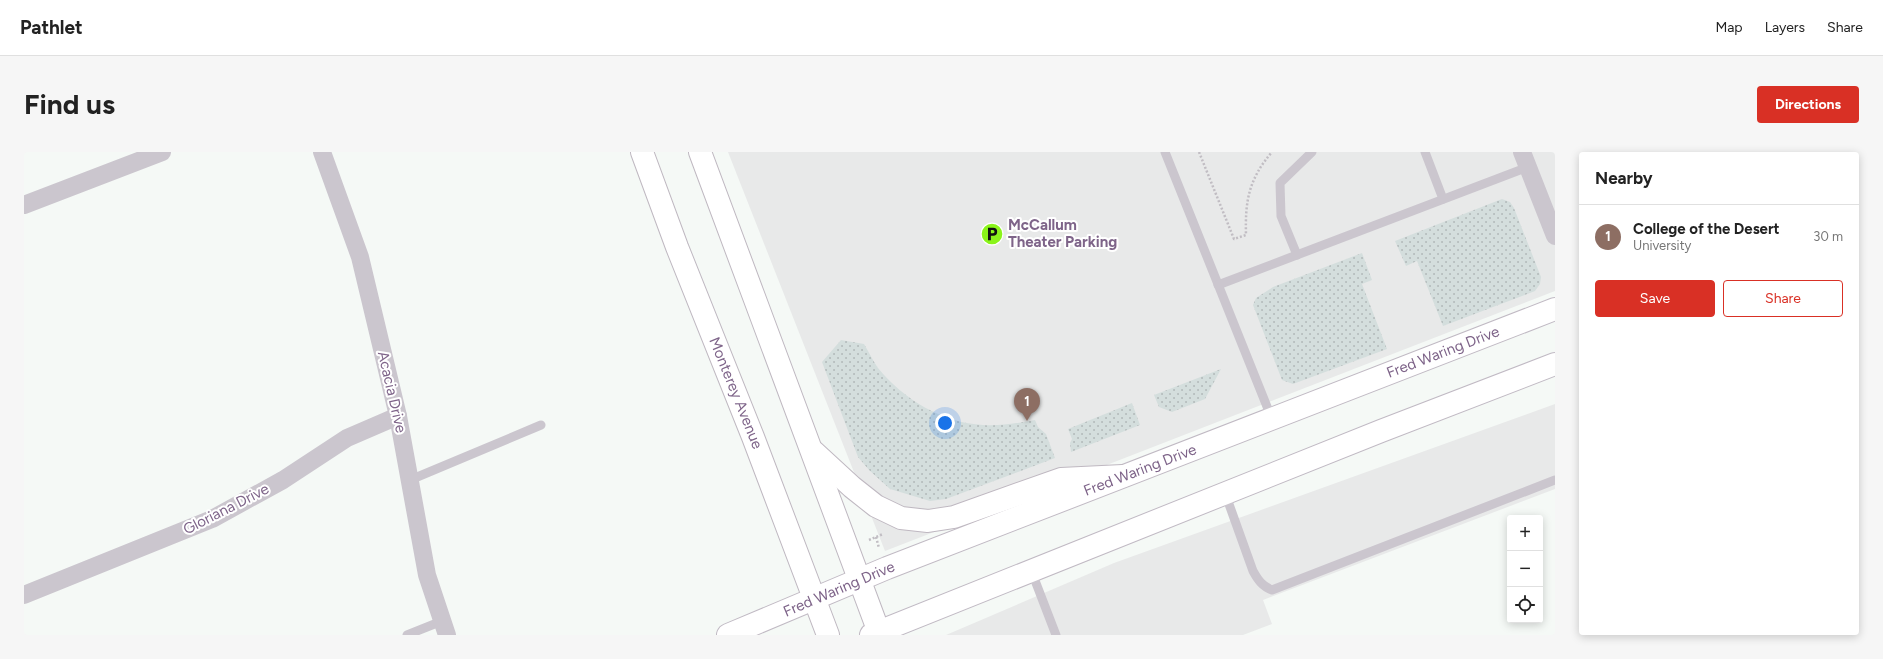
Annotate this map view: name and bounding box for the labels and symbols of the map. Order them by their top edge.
place label: McCallum Theater Parking [1008,216,1117,251]
parking icon: McCallum Theater Parking [979,221,1005,247]
street label: Fred Waring Drive [1384,322,1502,382]
street label: Monterey Avenue [705,334,767,452]
street label: Acacia Drive [374,349,410,435]
pin: 1 [1014,388,1040,421]
your location [935,413,955,433]
street label: Fred Waring Drive [1081,440,1199,500]
street label: Gloriana Drive [180,480,272,538]
street label: Fred Waring Drive [781,557,897,621]

